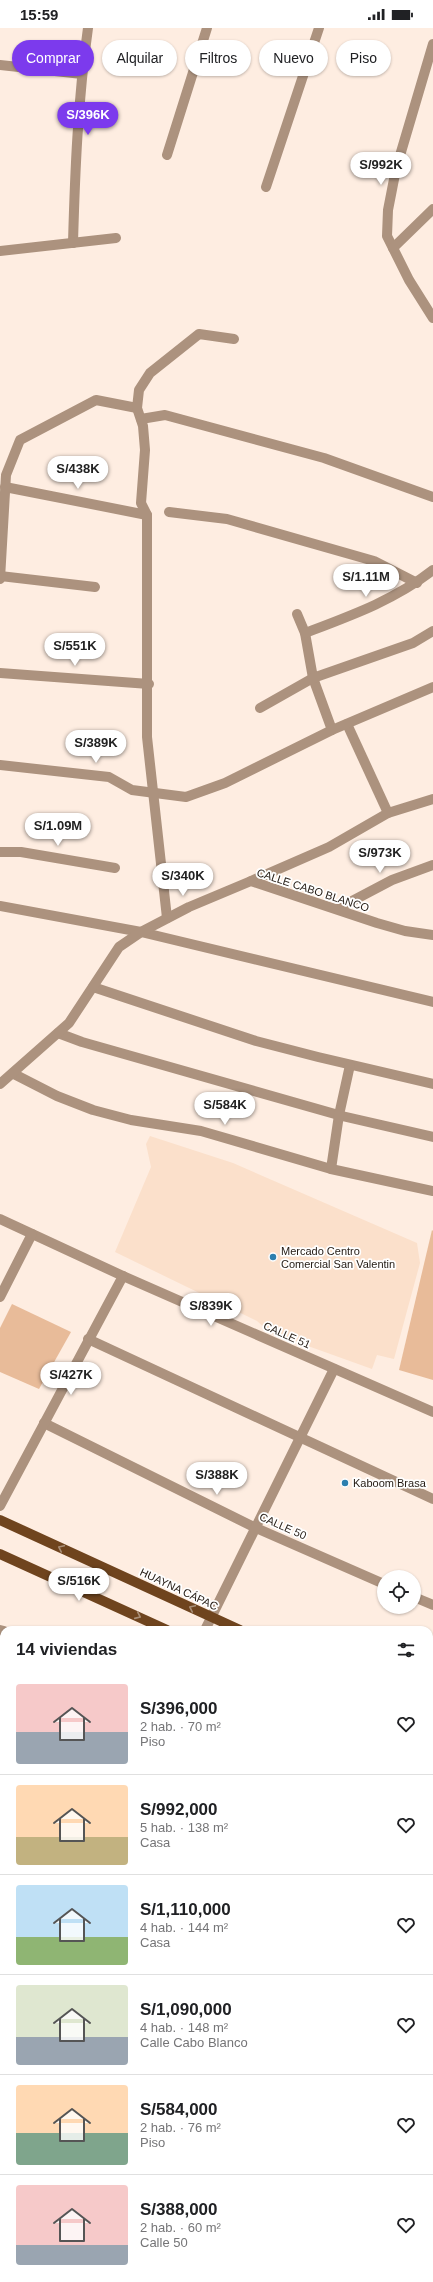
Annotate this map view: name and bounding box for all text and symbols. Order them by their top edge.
text: 15:59 [20,6,58,23]
chip: Comprar [12,40,94,76]
chip: Alquilar [102,40,177,76]
chip: Filtros [185,40,251,76]
chip: Nuevo [259,40,328,76]
chip: Piso [336,40,391,76]
pin: S/396K [55,102,121,136]
text: S/396K [66,107,110,122]
pin: S/992K [348,152,414,186]
text: S/992K [359,157,403,172]
pin: S/438K [45,456,111,490]
text: S/438K [56,461,100,476]
pin: S/1.11M [329,564,403,598]
text: S/1.11M [342,569,390,584]
pin: S/551K [42,633,108,667]
text: S/551K [53,638,97,653]
pin: S/389K [63,730,129,764]
text: S/389K [74,735,118,750]
pin: S/1.09M [21,813,95,847]
text: S/1.09M [34,818,82,833]
pin: S/973K [347,840,413,874]
text: S/973K [358,845,402,860]
pin: S/340K [150,863,216,897]
street label: CALLE CABO BLANCO [255,866,371,914]
text: S/340K [161,868,205,883]
pin: S/584K [192,1092,258,1126]
text: S/584K [203,1097,247,1112]
place label: Mercado Centro Comercial San Valentin [281,1245,395,1270]
marker: Mercado Centro Comercial San Valentin [268,1252,278,1262]
pin: S/839K [178,1293,244,1327]
text: S/839K [189,1298,233,1313]
street label: CALLE 51 [262,1319,312,1351]
pin: S/427K [38,1362,104,1396]
text: S/427K [49,1367,93,1382]
pin: S/388K [184,1462,250,1496]
text: S/388K [195,1467,239,1482]
place label: Kaboom Brasa [353,1477,427,1489]
marker: Kaboom Brasa [340,1478,350,1488]
street label: CALLE 50 [258,1510,308,1542]
one-way arrow [58,1545,65,1553]
street label: HUAYNA CÁPAC [138,1566,220,1612]
pin: S/516K [46,1568,112,1602]
map controls [377,1570,421,1614]
button: locate [377,1570,421,1614]
text: S/516K [57,1573,101,1588]
one-way arrow [188,1605,196,1613]
one-way arrow [134,1612,141,1620]
icon: filters [395,1639,417,1661]
text: 14 viviendas [16,1640,117,1659]
text: S/396,000 [140,1699,218,1718]
icon: home [48,1700,96,1748]
icon: heart [395,1713,417,1735]
text: 2 hab. · 70 m² [140,1719,221,1734]
text: Piso [140,1734,165,1749]
text: S/992,000 [140,1800,218,1819]
icon: home [48,1801,96,1849]
icon: heart [395,1814,417,1836]
text: 5 hab. · 138 m² [140,1820,228,1835]
text: Casa [140,1835,170,1850]
text: S/1,110,000 [140,1900,231,1919]
icon: home [48,1901,96,1949]
icon: heart [395,1914,417,1936]
text: 4 hab. · 144 m² [140,1920,228,1935]
text: Casa [140,1935,170,1950]
text: S/1,090,000 [140,2000,232,2019]
icon: home [48,2001,96,2049]
icon: heart [395,2014,417,2036]
text: 4 hab. · 148 m² [140,2020,228,2035]
text: Calle Cabo Blanco [140,2035,248,2050]
text: S/584,000 [140,2100,218,2119]
icon: home [48,2101,96,2149]
icon: heart [395,2114,417,2136]
text: 2 hab. · 76 m² [140,2120,221,2135]
text: Piso [140,2135,165,2150]
text: S/388,000 [140,2200,218,2219]
icon: home [48,2201,96,2249]
icon: heart [395,2214,417,2236]
text: 2 hab. · 60 m² [140,2220,221,2235]
text: Calle 50 [140,2235,188,2250]

